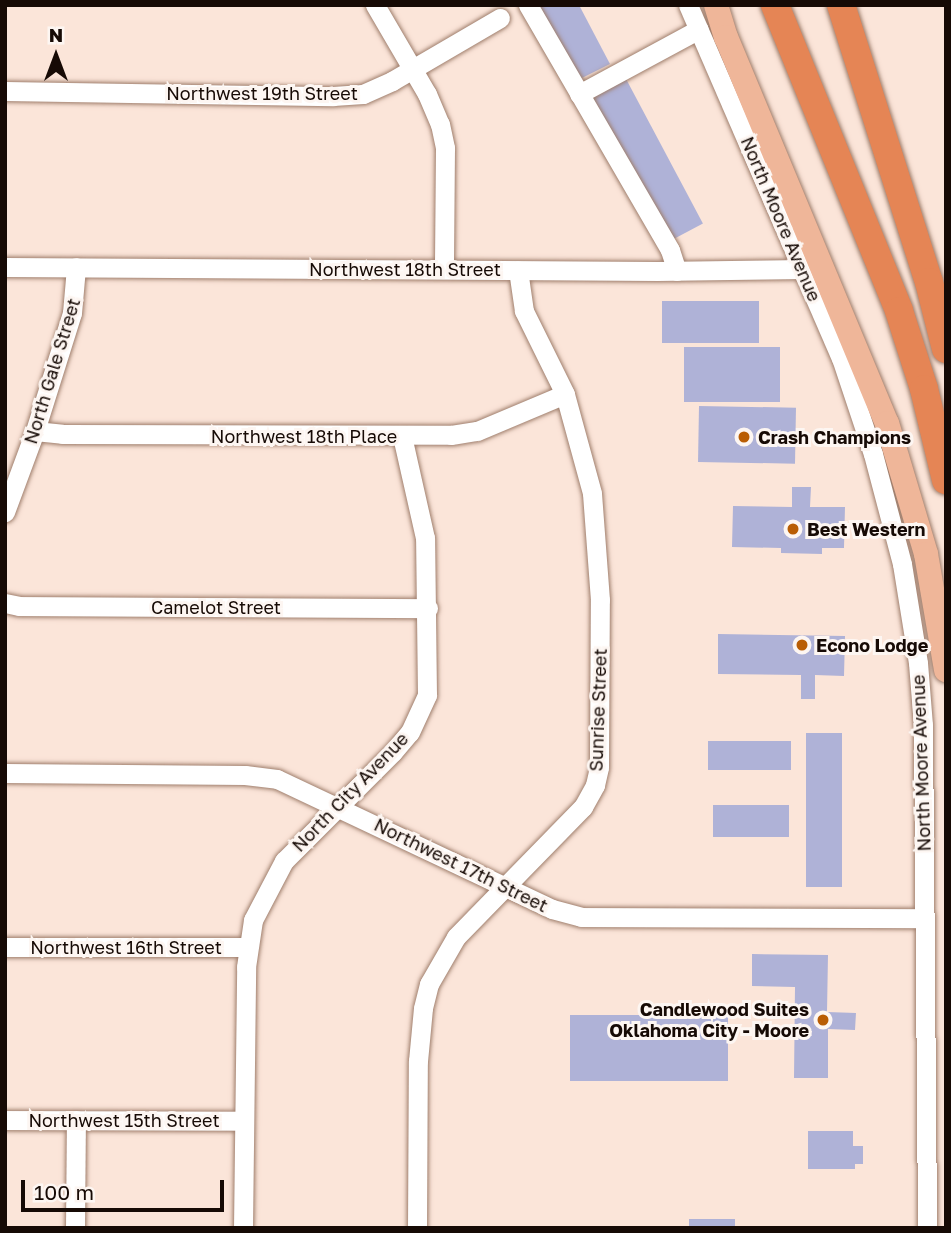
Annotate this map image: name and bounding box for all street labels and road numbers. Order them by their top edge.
street label: Northwest 19th Street [166,82,358,104]
street label: North Moore Avenue [736,133,826,305]
street label: Northwest 18th Street [309,258,501,280]
street label: North Gale Street [20,296,84,446]
street label: Northwest 18th Place [211,425,397,447]
street label: Camelot Street [151,596,281,618]
street label: Sunrise Street [585,648,611,772]
street label: North Moore Avenue [907,674,935,852]
street label: North City Avenue [288,728,412,856]
street label: Northwest 17th Street [371,814,551,916]
street label: Northwest 16th Street [30,936,222,958]
street label: Northwest 15th Street [28,1109,220,1131]

